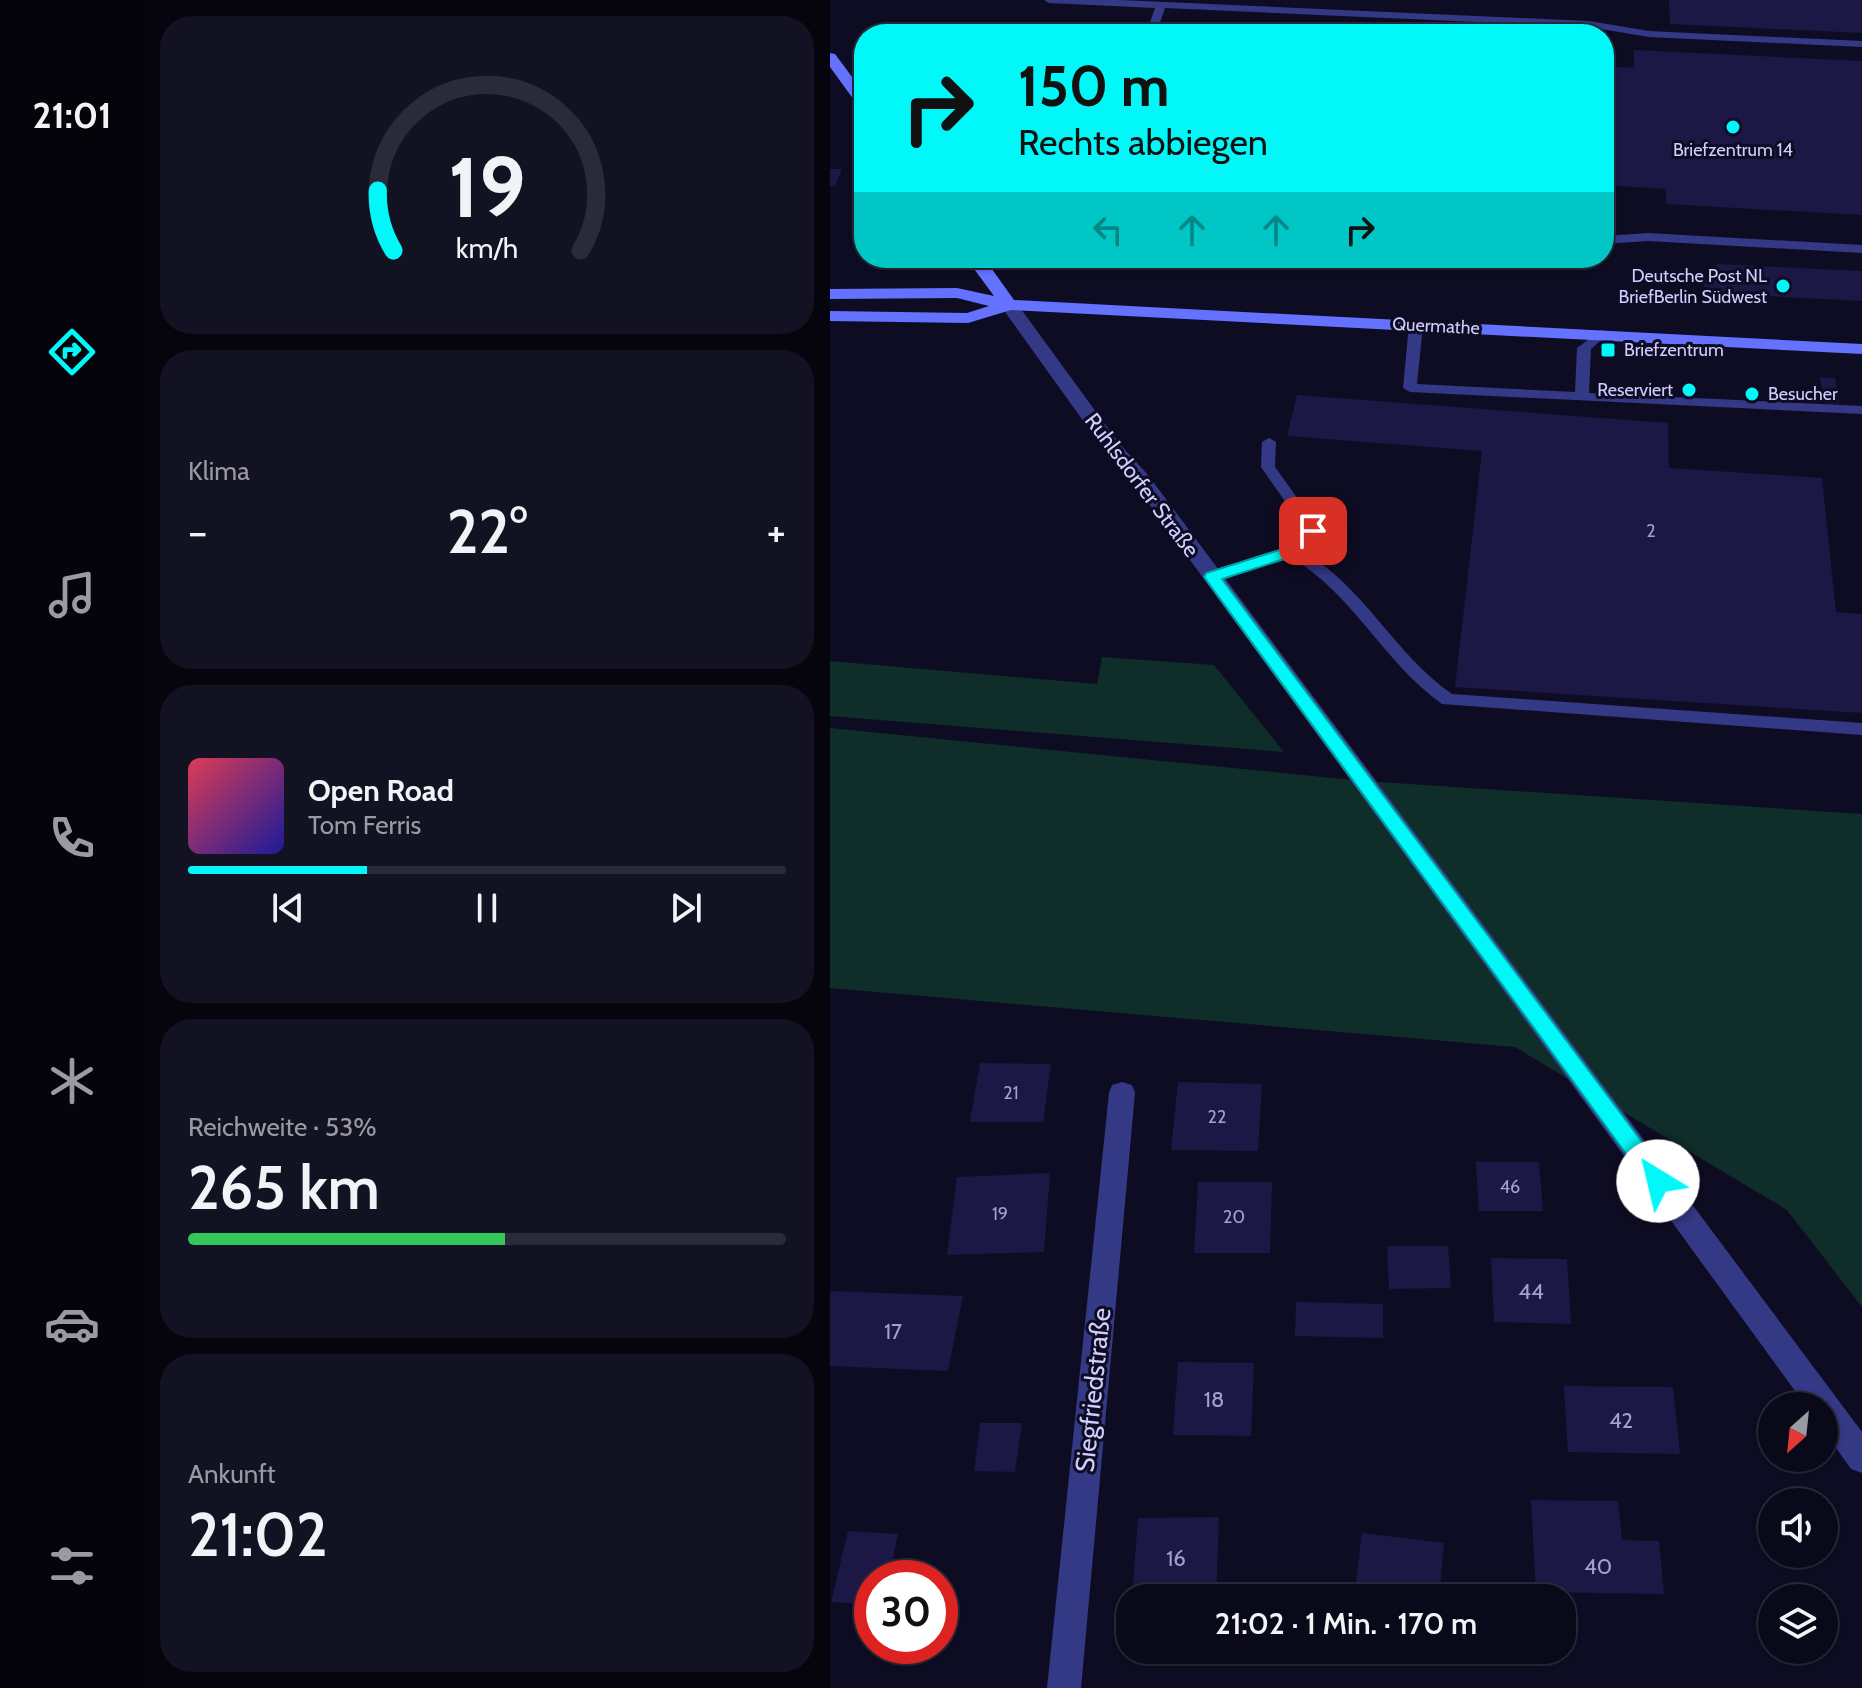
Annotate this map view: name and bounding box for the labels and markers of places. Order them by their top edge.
marker: Briefzentrum 14 [1724,118,1742,136]
place label: Briefzentrum 14 [1673,139,1793,161]
place label: Deutsche Post NL BriefBerlin Südwest [1619,265,1767,308]
marker: Deutsche Post NL BriefBerlin Südwest [1774,277,1792,295]
place label: Briefzentrum [1624,339,1724,361]
marker: Briefzentrum [1599,341,1617,359]
place label: Reserviert [1597,379,1673,401]
marker: Reserviert [1680,381,1698,399]
place label: Besucher [1768,383,1838,405]
marker: Besucher [1743,385,1761,403]
pin [1279,497,1347,565]

